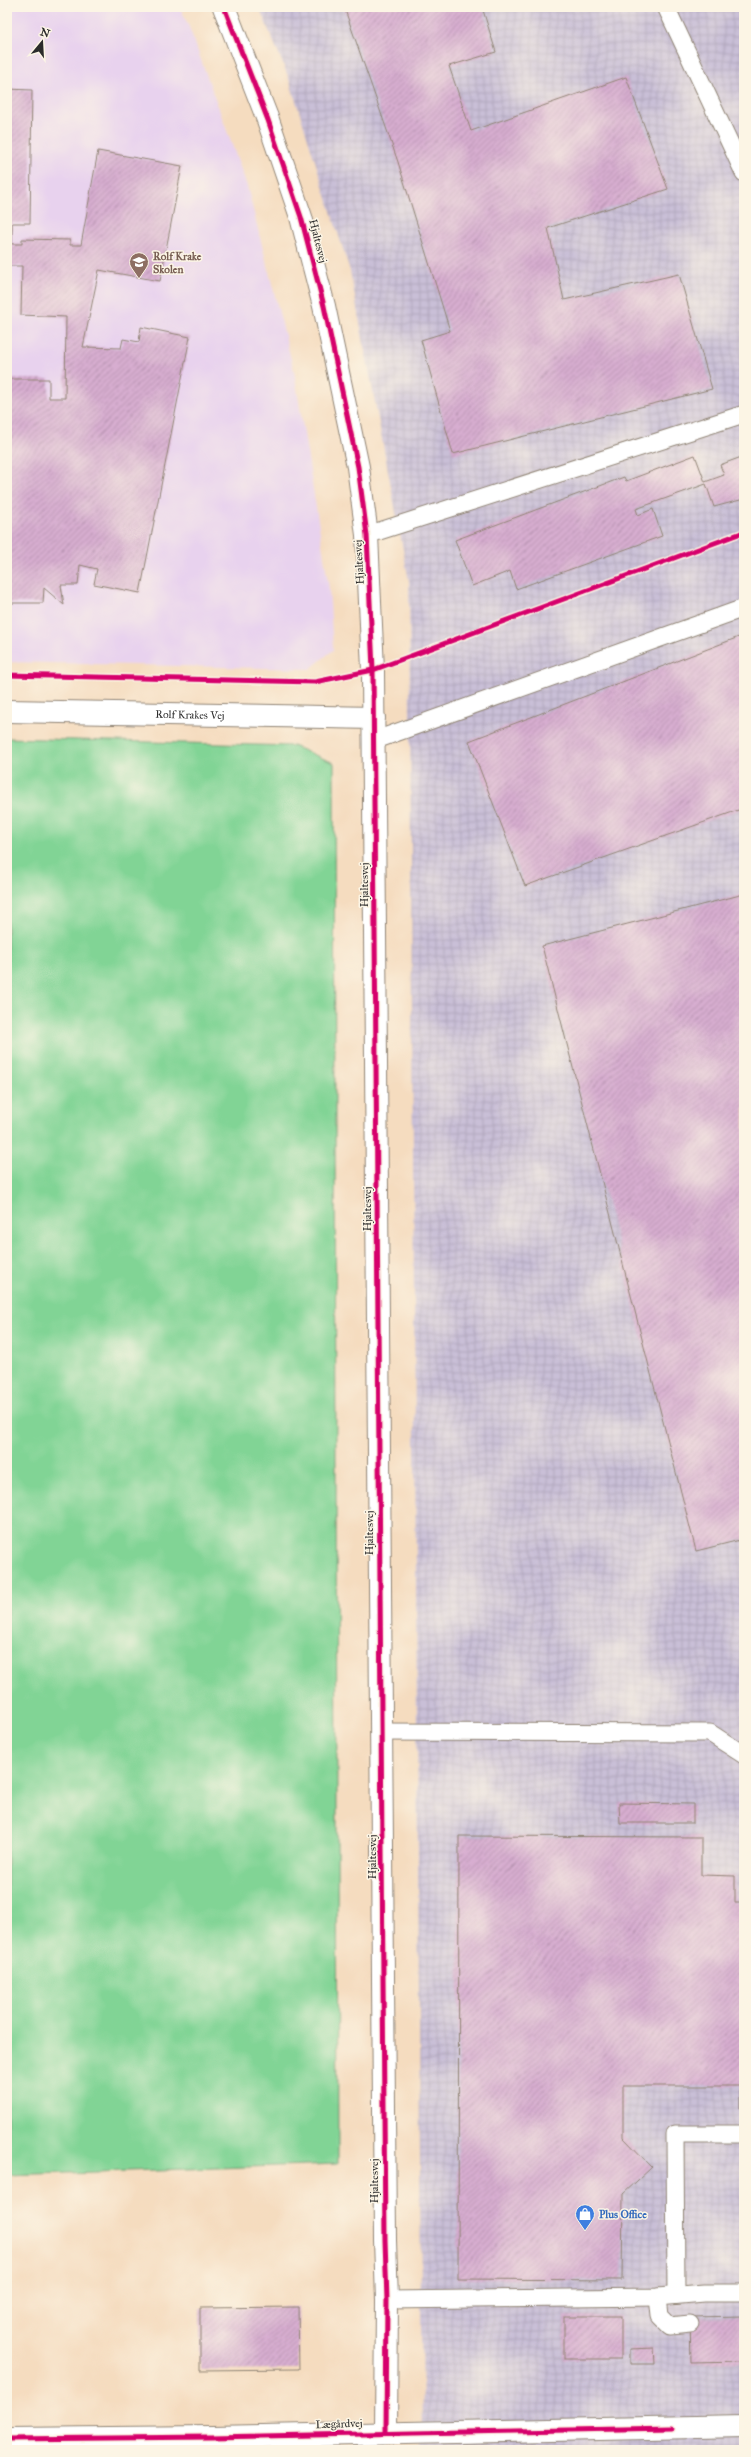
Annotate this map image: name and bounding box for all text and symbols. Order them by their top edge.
north arrow [22,22,62,62]
text: N [38,25,52,41]
street label: Hjaltesvej [306,218,330,264]
place label: Rolf Krake Skolen [153,250,202,276]
school or university icon: Rolf Krake Skolen [128,251,150,279]
street label: Hjaltesvej [351,539,367,585]
street label: Rolf Krakes Vej [155,707,225,722]
street label: Hjaltesvej [358,863,371,907]
street label: Hjaltesvej [361,1187,374,1231]
street label: Hjaltesvej [363,1511,376,1555]
street label: Hjaltesvej [366,1835,379,1879]
street label: Hjaltesvej [368,2159,381,2203]
shop icon: Plus Office [574,2203,596,2231]
place label: Plus Office [599,2208,647,2221]
street label: Lægårdvej [315,2417,363,2431]

